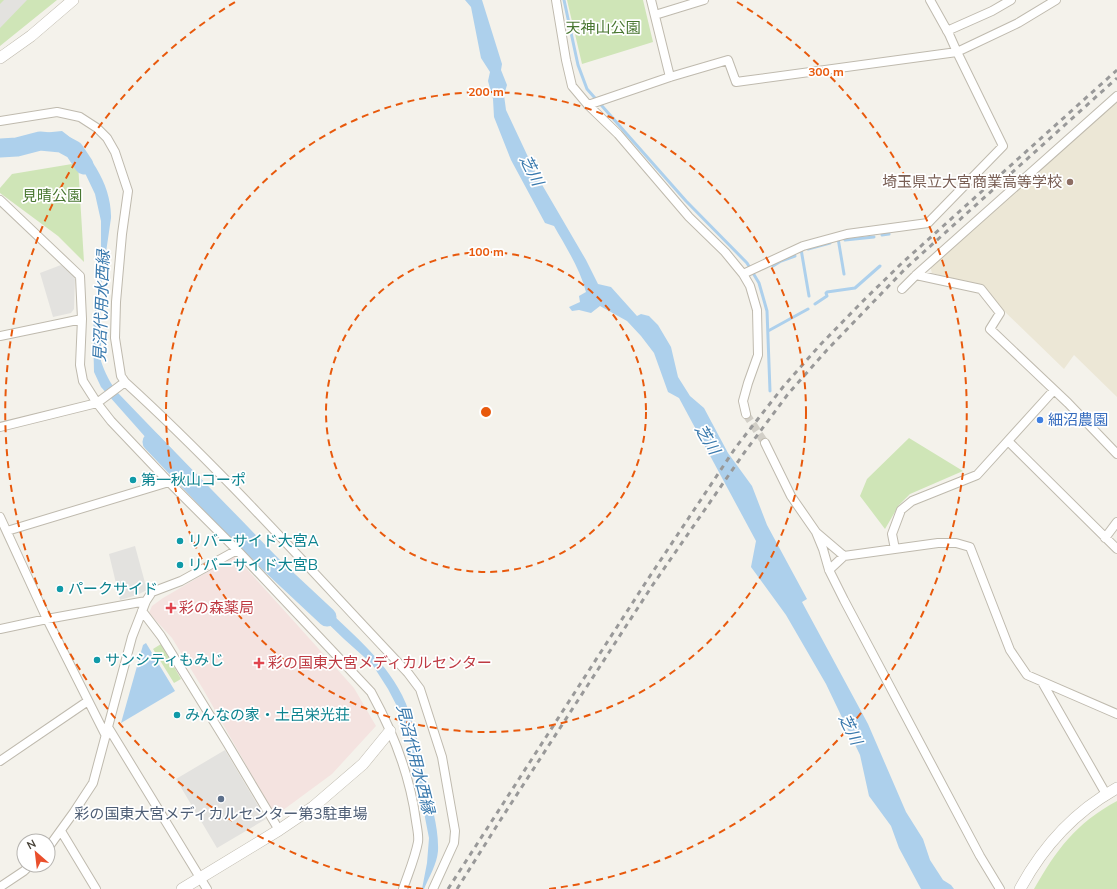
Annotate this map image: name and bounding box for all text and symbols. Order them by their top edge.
park label: 天神山公園 [565,18,641,37]
text: 300 m [808,64,844,79]
text: 200 m [468,84,504,99]
water label: 芝川 [516,151,549,191]
place label: 埼玉県立大宮商業高等学校 [882,172,1062,191]
marker: 埼玉県立大宮商業高等学校 [1065,177,1075,187]
park label: 見晴公園 [22,186,82,205]
text: 100 m [468,244,504,259]
water label: 見沼代用水西緑 [89,248,113,362]
centre of rings [479,405,493,419]
place label: 細沼農園 [1048,410,1108,429]
marker: 細沼農園 [1035,415,1045,425]
water label: 芝川 [691,420,726,460]
place label: 第一秋山コーポ [141,470,246,489]
marker: 第一秋山コーポ [128,475,138,485]
place label: リバーサイド大宮A [188,531,319,550]
marker: リバーサイド大宮A [175,536,185,546]
place label: リバーサイド大宮B [188,555,318,574]
marker: リバーサイド大宮B [175,560,185,570]
place label: パークサイド [68,579,158,598]
marker: パークサイド [55,584,65,594]
place label: 彩の森薬局 [179,598,254,617]
marker: 彩の森薬局 [166,603,176,613]
place label: サンシティもみじ [105,650,224,669]
place label: 彩の国東大宮メディカルセンター [268,653,492,672]
marker: サンシティもみじ [92,655,102,665]
marker: 彩の国東大宮メディカルセンター [253,657,265,669]
water label: 見沼代用水西縁 [393,702,440,818]
place label: みんなの家・土呂栄光荘 [185,705,350,724]
marker: みんなの家・土呂栄光荘 [172,710,182,720]
water label: 芝川 [835,710,868,750]
marker: 彩の国東大宮メディカルセンター第3駐車場 [216,794,226,804]
place label: 彩の国東大宮メディカルセンター第3駐車場 [75,804,367,823]
north arrow [16,833,56,873]
text: N [24,836,38,852]

